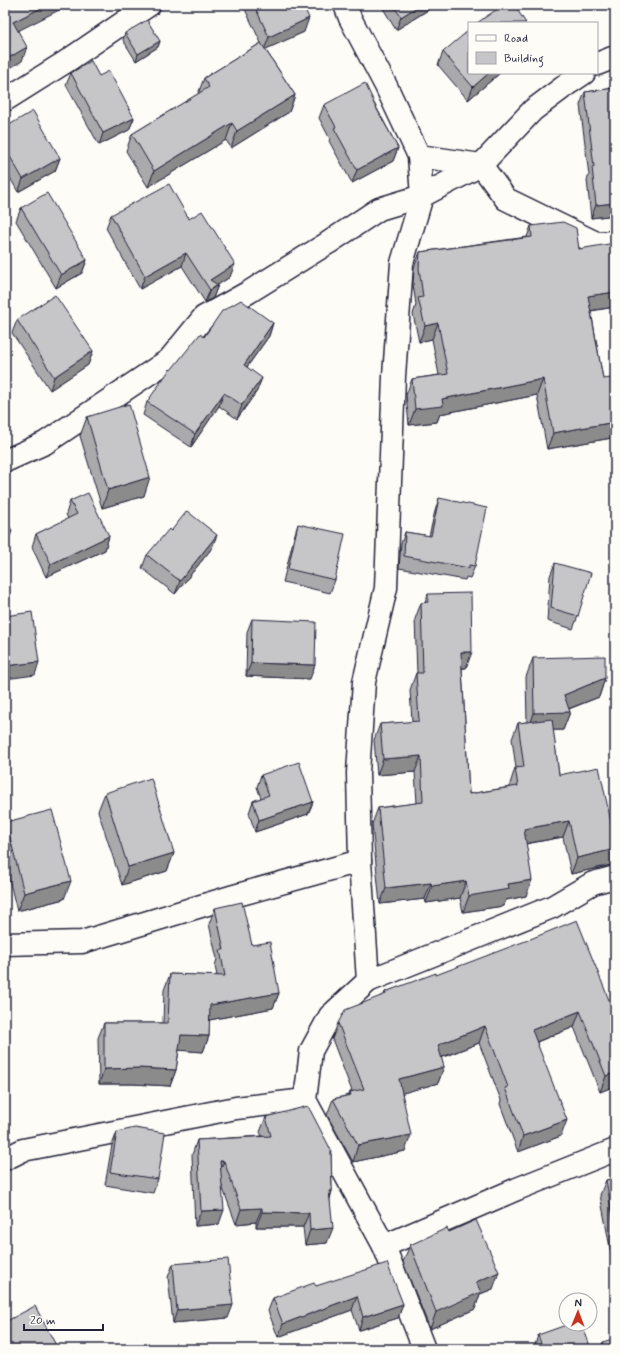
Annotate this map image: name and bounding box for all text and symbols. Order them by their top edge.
legend [468,22,598,74]
text: Road [504,31,528,47]
text: Building [504,51,544,68]
north arrow [558,1292,598,1332]
text: N [574,1296,582,1310]
scale bar [24,1306,103,1332]
text: 20 m [30,1313,56,1329]

